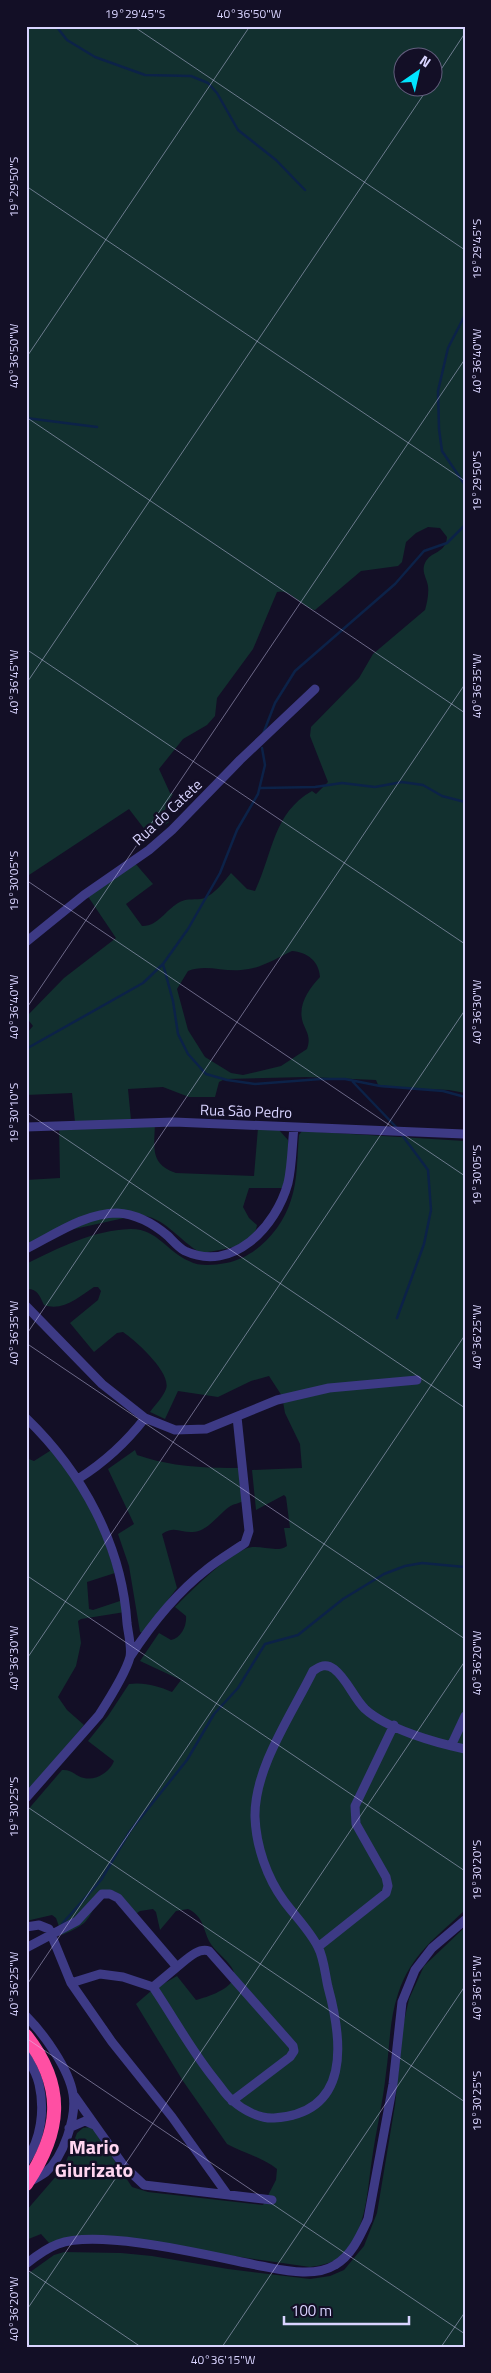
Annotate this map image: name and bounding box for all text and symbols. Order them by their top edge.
text: 19°29'45"S [105,4,165,23]
text: 40°36'50"W [217,4,282,23]
north arrow [394,48,444,98]
text: N [416,49,435,72]
text: 19°29'50"S [4,157,23,217]
text: 19°29'45"S [467,219,486,279]
text: 40°36'50"W [4,323,23,388]
text: 40°36'40"W [467,328,486,393]
text: 19°29'50"S [467,451,486,511]
text: 40°36'45"W [4,649,23,714]
text: 40°36'35"W [467,653,486,718]
street label: Rua do Catete [127,773,207,851]
text: 19°30'05"S [4,851,23,911]
text: 40°36'40"W [4,974,23,1039]
text: 40°36'30"W [467,979,486,1044]
text: 19°30'10"S [4,1083,23,1143]
street label: Rua São Pedro [200,1098,293,1124]
text: 19°30'05"S [467,1145,486,1205]
text: 40°36'35"W [4,1300,23,1365]
text: 40°36'25"W [467,1304,486,1369]
text: 40°36'30"W [4,1625,23,1690]
text: 40°36'20"W [467,1630,486,1695]
text: 19°30'25"S [4,1777,23,1837]
text: 19°30'20"S [467,1840,486,1900]
text: 40°36'25"W [4,1951,23,2016]
text: 40°36'15"W [467,1955,486,2020]
text: 19°30'25"S [467,2071,486,2131]
district label: Mario Giurizato [55,2131,133,2185]
text: 40°36'20"W [4,2276,23,2341]
scale bar [284,2293,408,2325]
text: 100 m [291,2299,332,2322]
text: 40°36'15"W [191,2350,256,2369]

